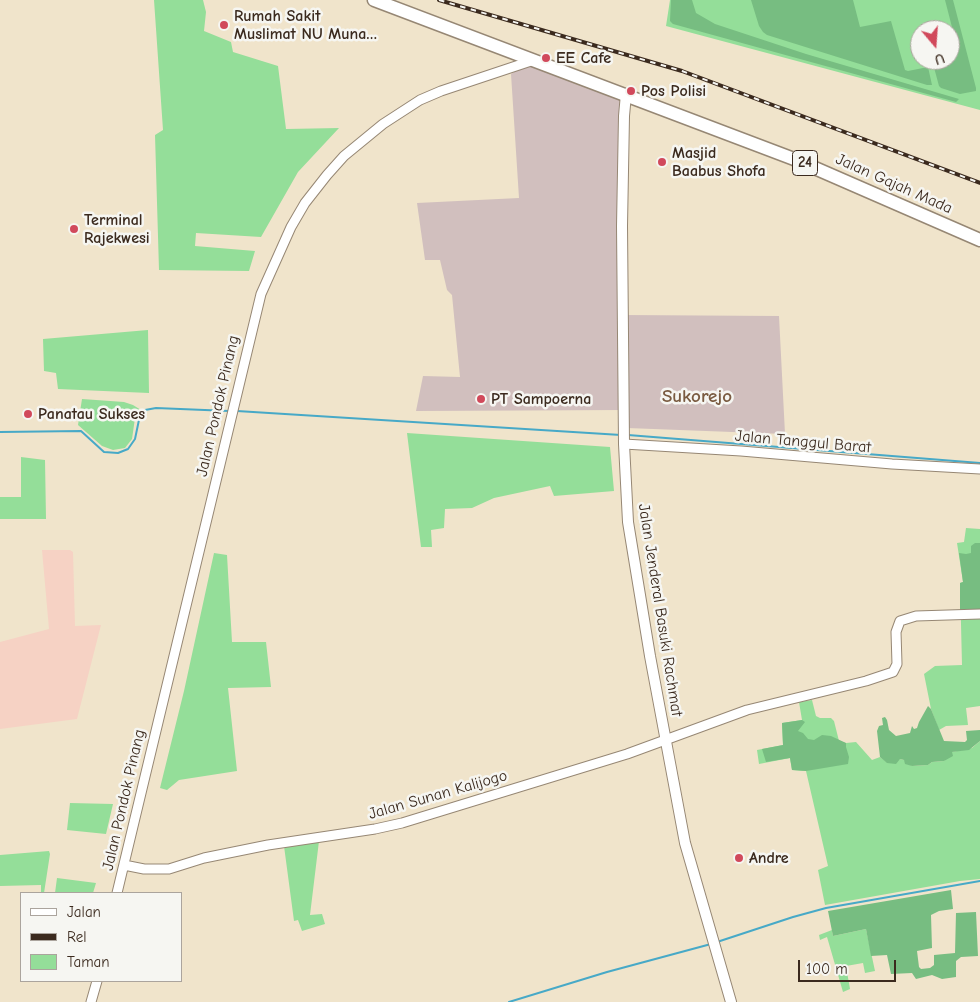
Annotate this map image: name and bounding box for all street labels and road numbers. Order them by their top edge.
road number: 24 [792,150,818,176]
street label: Jalan Gajah Mada [833,150,955,218]
street label: Jalan Pondok Pinang [192,334,244,478]
street label: Jalan Tanggul Barat [734,426,872,458]
street label: Jalan Jenderal Basuki Rachmat [634,502,686,718]
street label: Jalan Pondok Pinang [98,728,150,872]
street label: Jalan Sunan Kalijogo [366,766,510,824]

